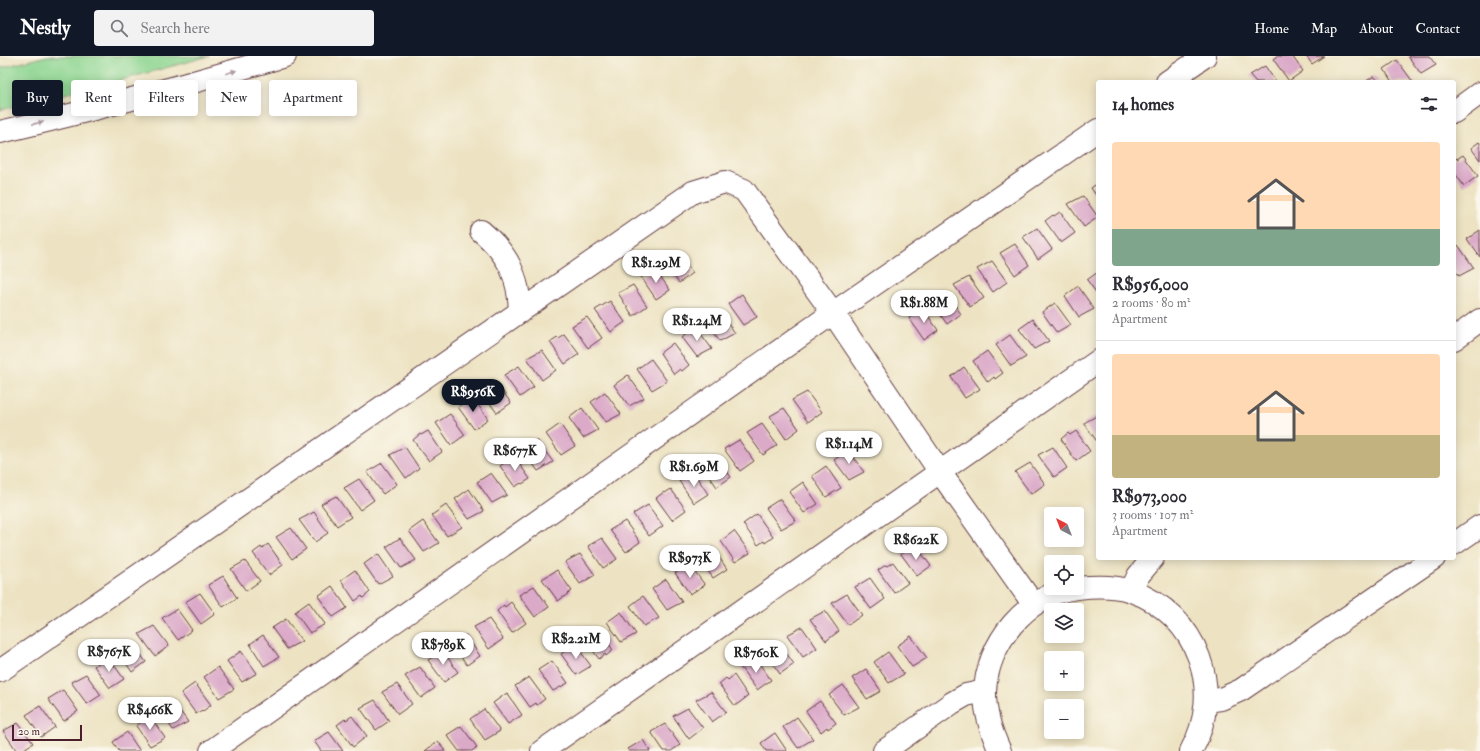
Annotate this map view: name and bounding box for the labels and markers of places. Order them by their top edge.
pin: R$1.29M [619,250,693,284]
pin: R$1.88M [887,290,961,324]
pin: R$1.24M [660,308,734,342]
pin: R$956K [440,379,506,413]
pin: R$1.14M [812,431,886,465]
pin: R$677K [482,438,548,472]
pin: R$1.69M [657,454,731,488]
pin: R$622K [883,527,949,561]
pin: R$973K [657,545,723,579]
pin: R$2.21M [539,626,613,660]
pin: R$789K [410,632,476,666]
pin: R$767K [76,639,142,673]
pin: R$760K [723,640,789,674]
pin: R$466K [117,697,183,731]

